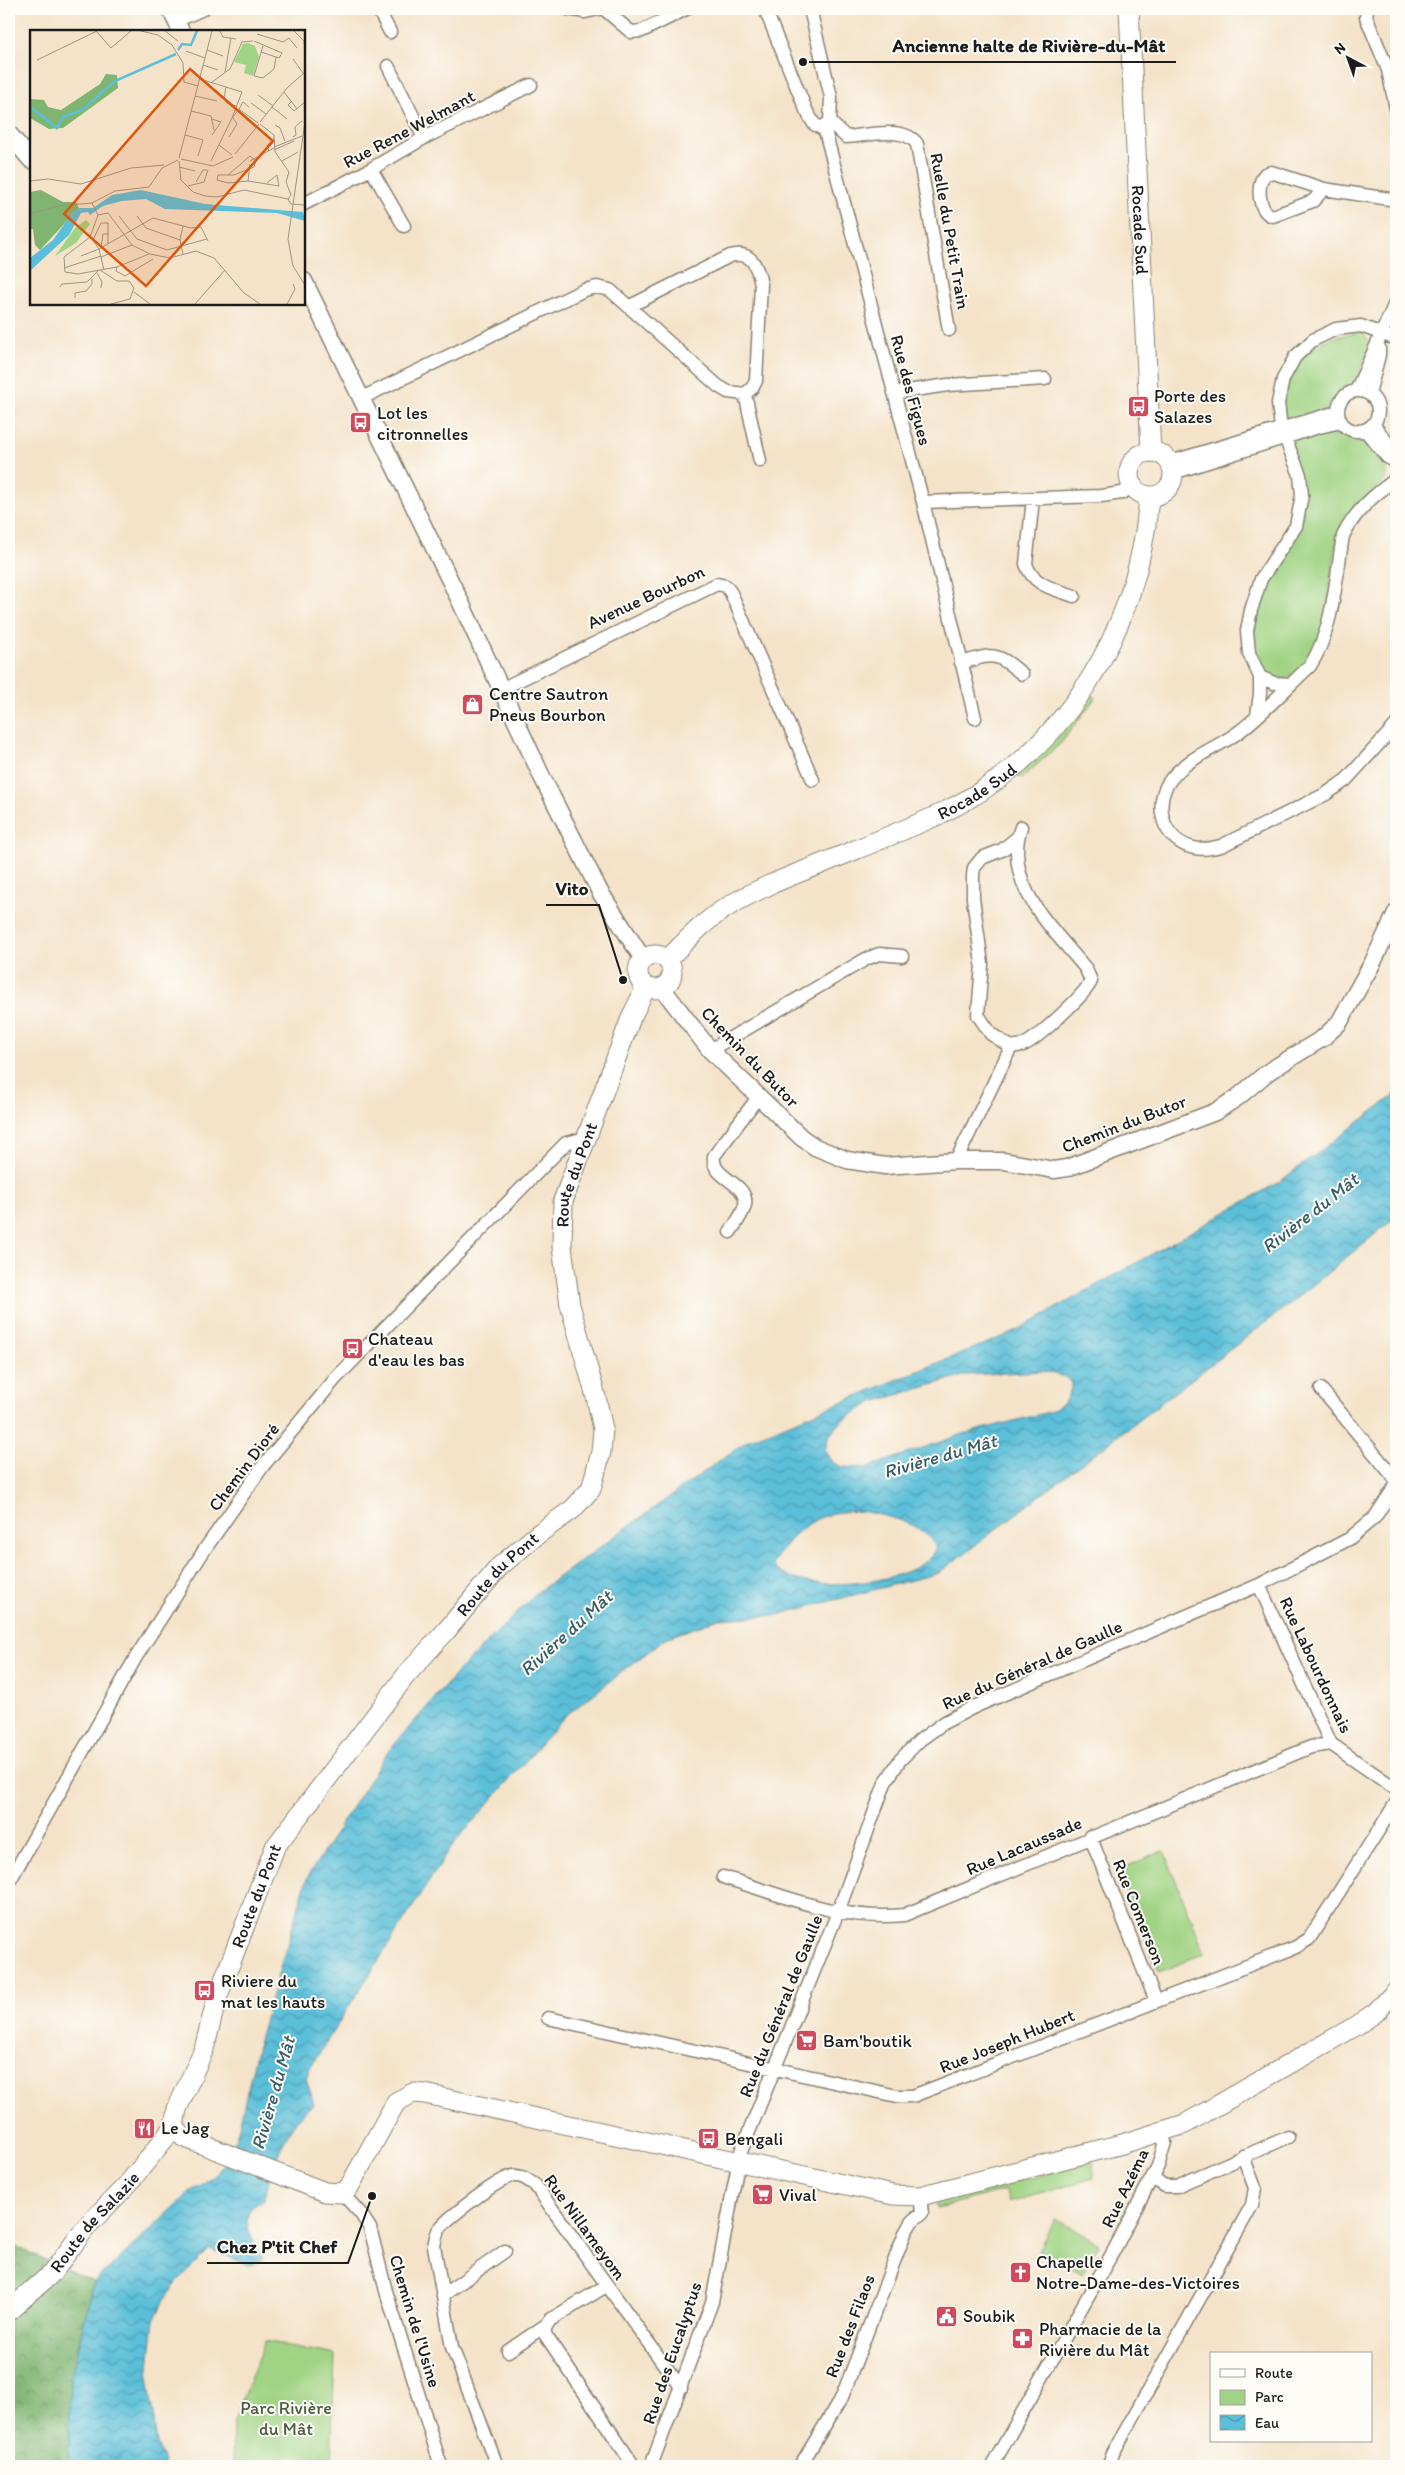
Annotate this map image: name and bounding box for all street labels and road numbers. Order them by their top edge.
street label: Rue Rene Welmant [339,85,479,173]
street label: Ruelle du Petit Train [925,151,975,311]
street label: Rocade Sud [1127,184,1153,275]
street label: Rue des Figues [886,332,936,448]
street label: Avenue Bourbon [584,560,708,634]
street label: Rocade Sud [934,758,1021,825]
street label: Chemin du Butor [696,1002,804,1113]
street label: Chemin du Butor [1059,1090,1190,1158]
street label: Route du Pont [551,1119,602,1227]
street label: Chemin Dioré [204,1419,284,1515]
street label: Route du Pont [452,1527,543,1621]
street label: Rue Labourdonnais [1275,1593,1357,1737]
street label: Rue du Général de Gaulle [938,1615,1126,1715]
street label: Rue Lacaussade [963,1812,1085,1880]
street label: Route du Pont [226,1841,286,1951]
street label: Rue Comerson [1108,1856,1170,1968]
street label: Rue du Général de Gaulle [734,1911,828,2101]
street label: Rue Joseph Hubert [936,2004,1078,2078]
street label: Rue Azéma [1096,2144,1154,2231]
street label: Route de Salazie [45,2167,144,2277]
street label: Rue Nillameyom [539,2170,631,2285]
street label: Chemin de l'Usine [384,2252,446,2390]
street label: Rue des Filaos [820,2271,880,2381]
street label: Rue des Eucalyptus [637,2279,707,2427]

